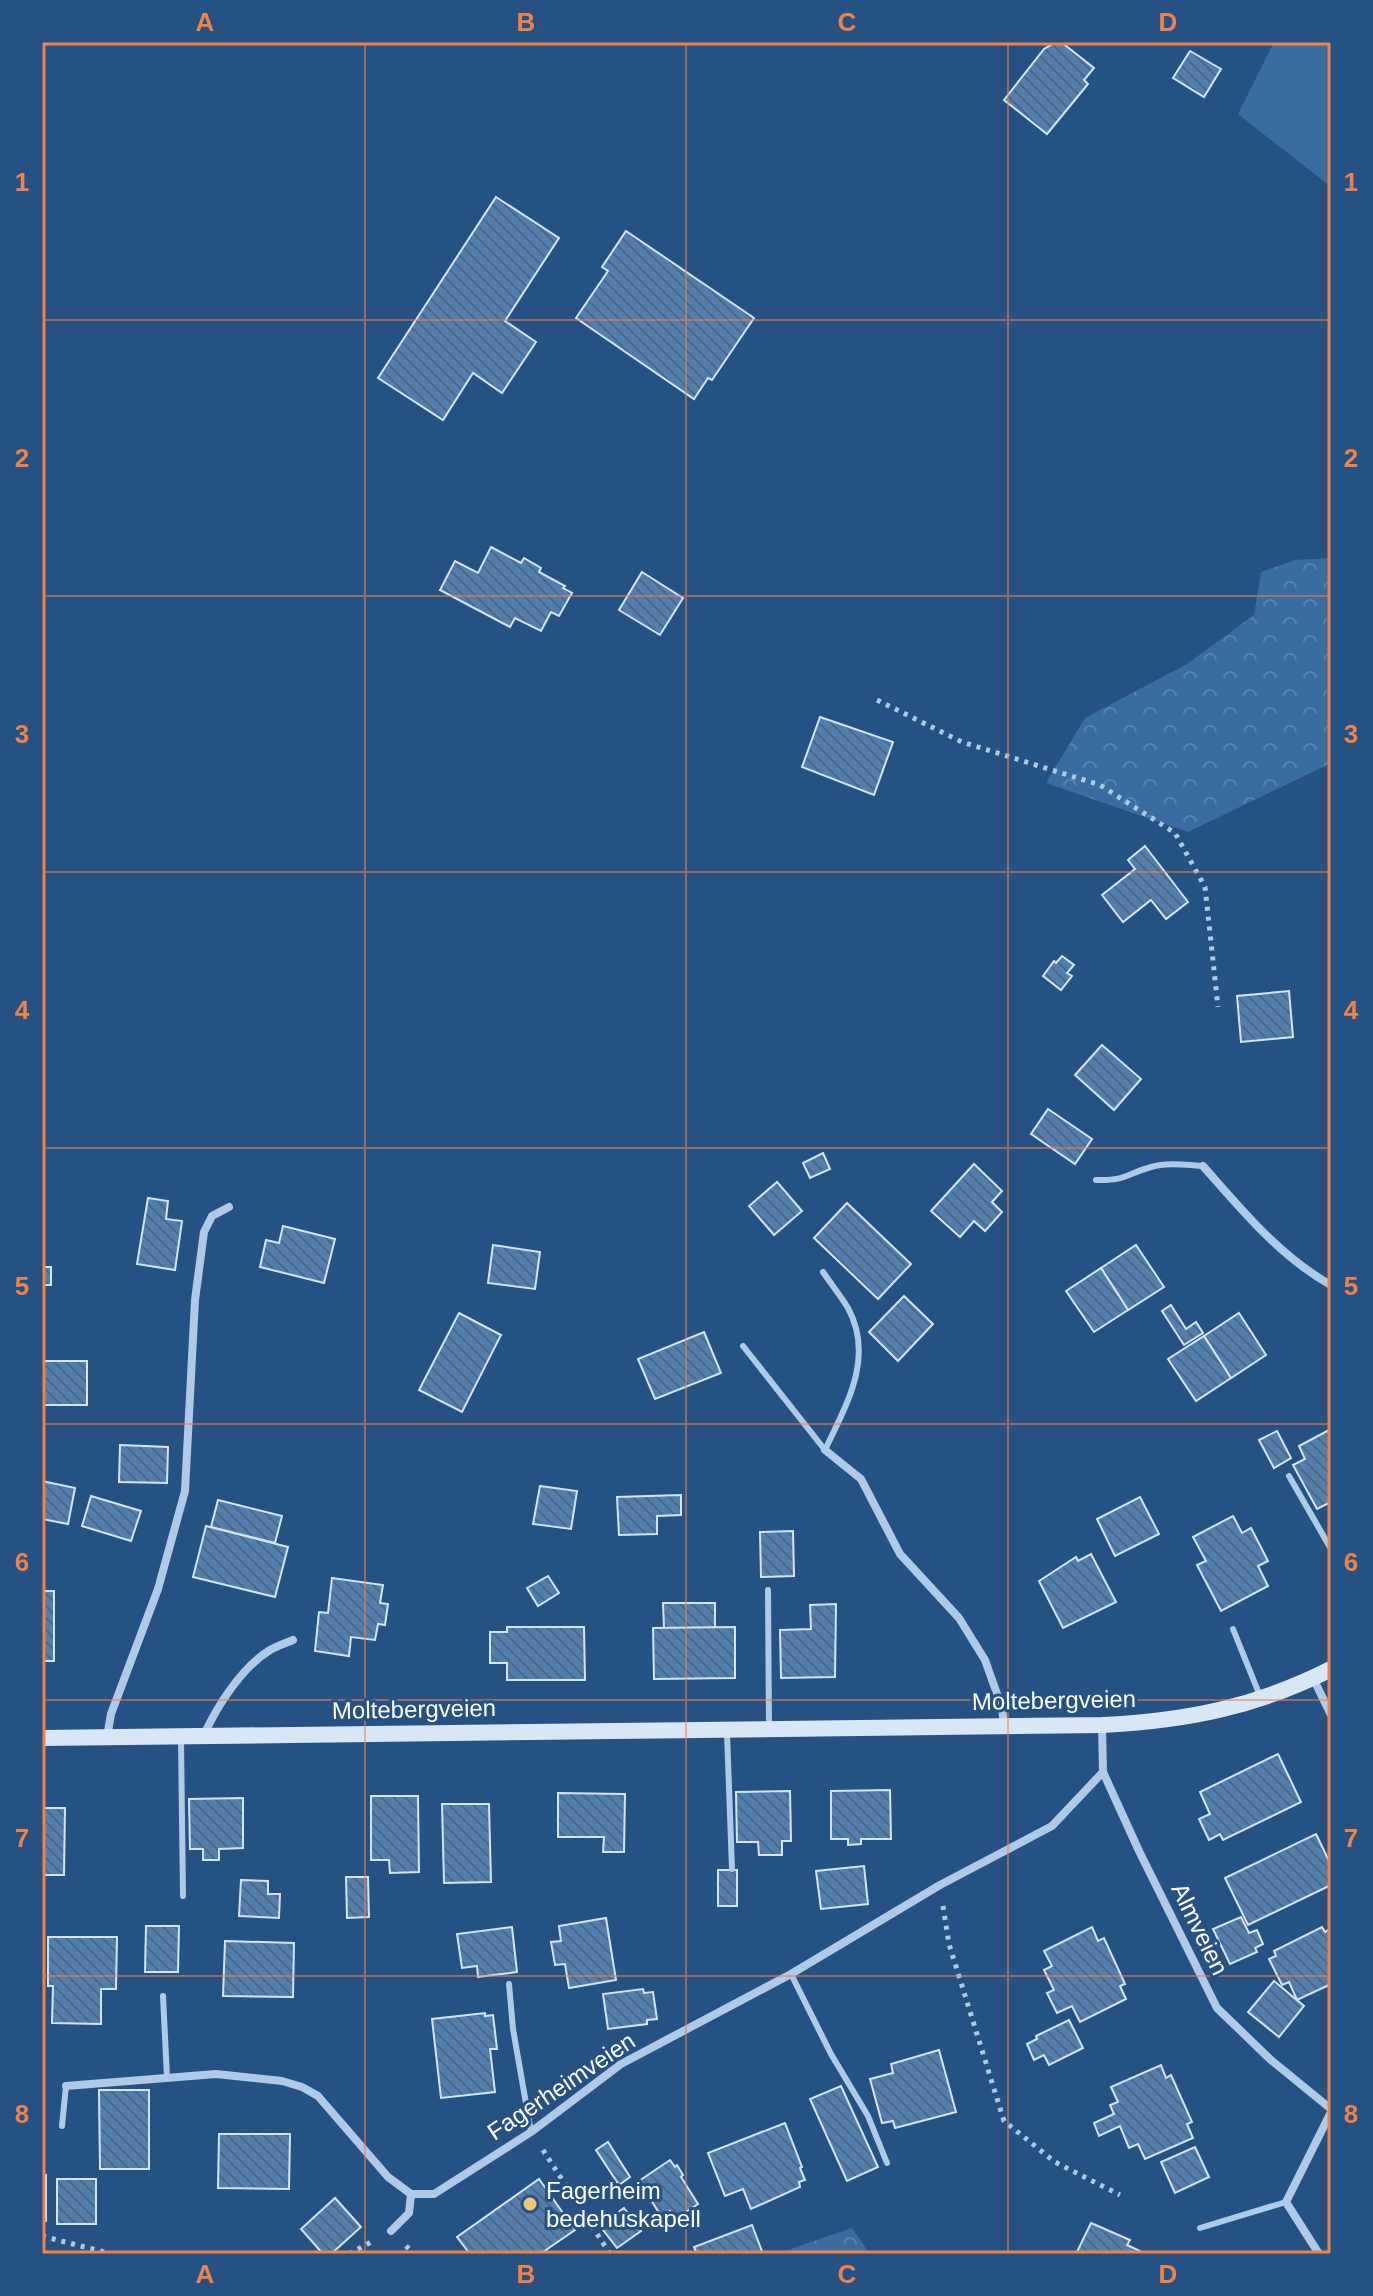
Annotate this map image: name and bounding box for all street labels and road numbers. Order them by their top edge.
street label: Moltebergveien [972,1685,1136,1715]
street label: Moltebergveien [332,1694,496,1724]
street label: Almveien [1166,1879,1234,1979]
street label: Fagerheimveien [482,2027,640,2145]

